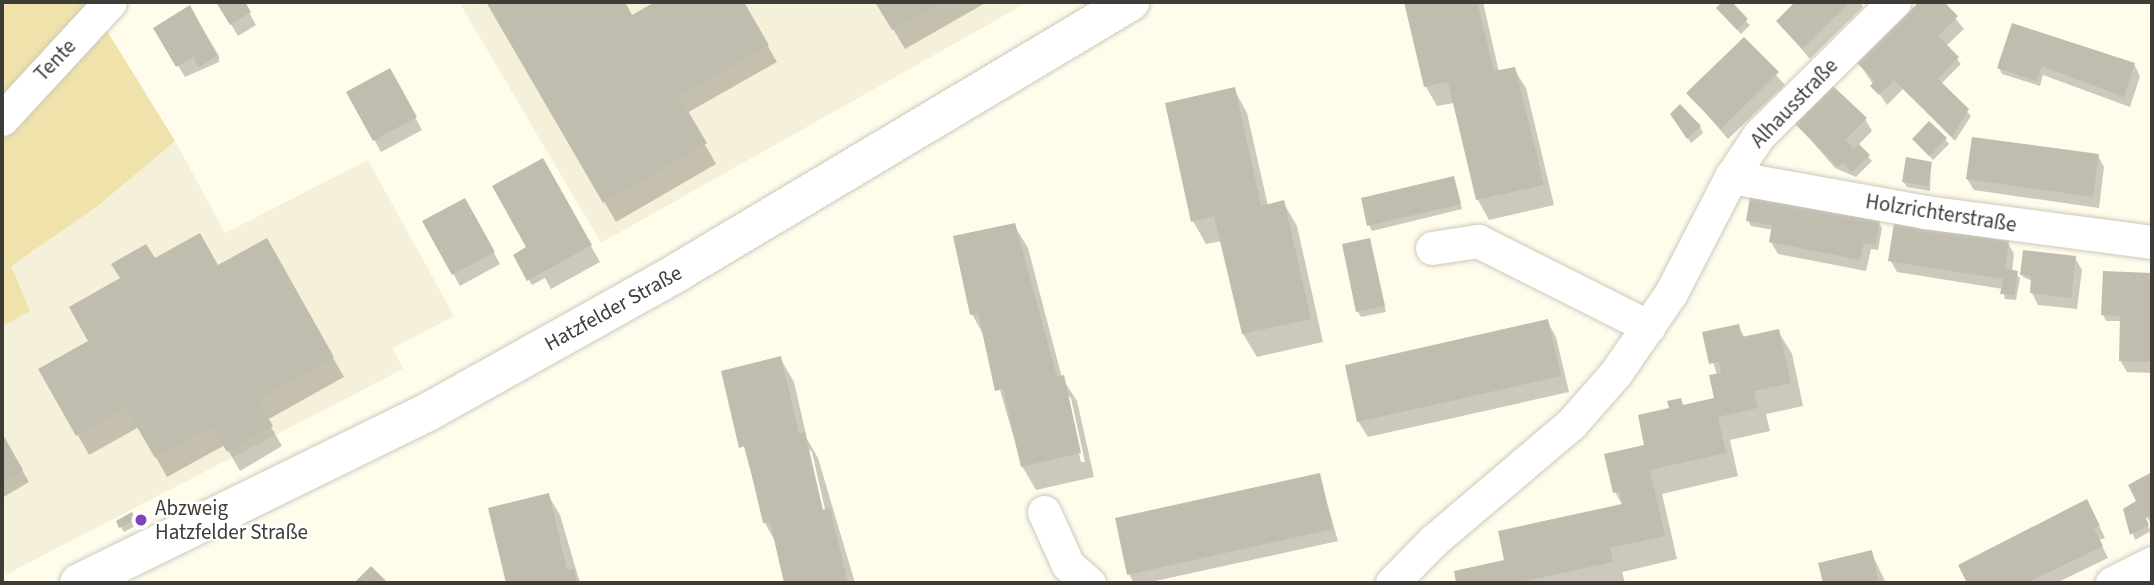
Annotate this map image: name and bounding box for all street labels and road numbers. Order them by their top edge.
street label: Tente [29,34,81,86]
street label: Alhausstraße [1745,53,1843,153]
street label: Holzrichterstraße [1864,189,2018,237]
street label: Hatzfelder Straße [540,260,686,356]

